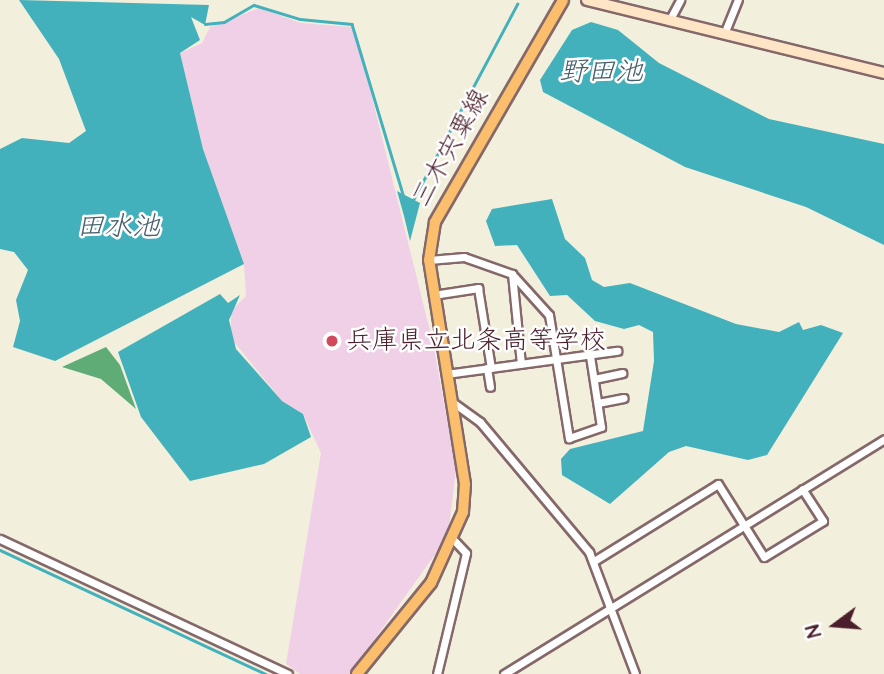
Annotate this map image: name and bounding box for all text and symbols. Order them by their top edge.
water label: 野田池 [559,55,643,89]
street label: 三木宍粟線 [406,84,496,212]
water label: 田水池 [76,210,160,244]
place label: 兵庫県立北条高等学校 [346,325,606,357]
marker: 兵庫県立北条高等学校 [324,333,340,349]
north arrow [800,590,870,660]
text: N [800,621,829,640]

